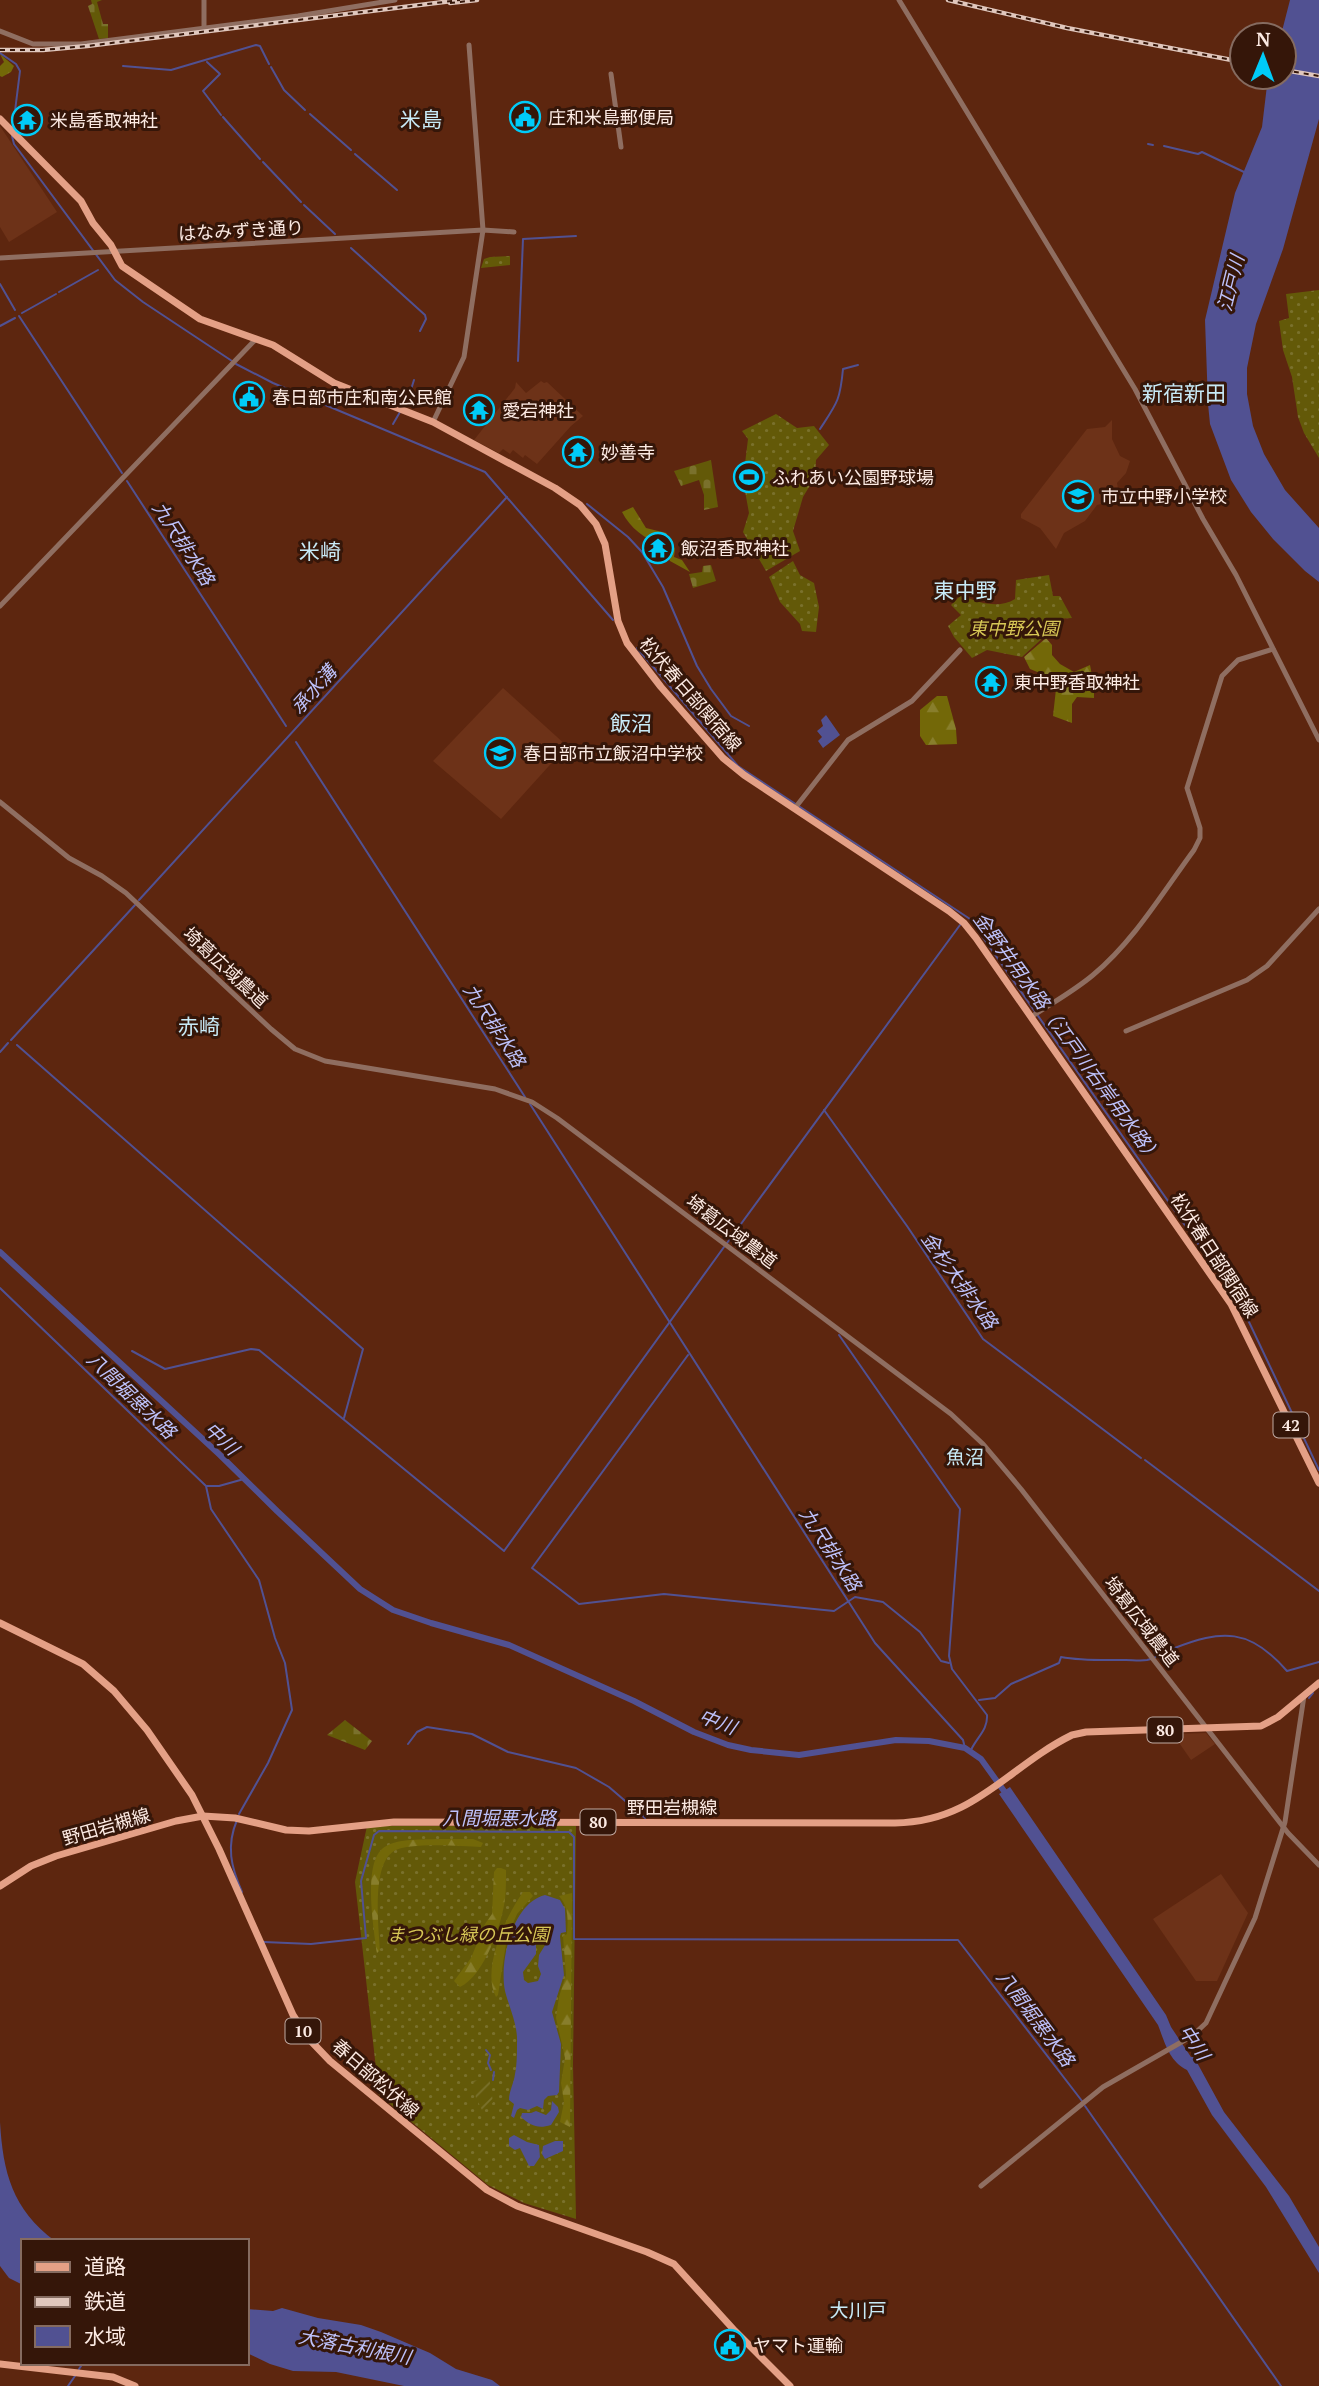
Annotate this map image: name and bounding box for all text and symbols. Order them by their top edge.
north arrow [1228,21,1298,91]
text: N [1256,26,1271,51]
public building icon: 庄和米島郵便局 [508,100,542,134]
temple icon: 米島香取神社 [10,103,44,137]
district label: 米島 [400,105,442,133]
place label: 庄和米島郵便局 [548,105,674,129]
place label: 米島香取神社 [50,108,158,132]
street label: はなみずき通り [177,215,305,245]
water label: 江戸川 [1211,250,1250,314]
district label: 新宿新田 [1142,379,1226,407]
public building icon: 春日部市庄和南公民館 [232,380,266,414]
place label: 春日部市庄和南公民館 [272,385,452,409]
temple icon: 愛宕神社 [462,393,496,427]
place label: 愛宕神社 [502,398,574,422]
temple icon: 妙善寺 [561,435,595,469]
place label: 妙善寺 [601,440,655,464]
sports icon: ふれあい公園野球場 [732,460,766,494]
place label: ふれあい公園野球場 [772,465,934,489]
school or university icon: 市立中野小学校 [1061,479,1095,513]
place label: 市立中野小学校 [1101,484,1227,508]
water label: 九尺排水路 [148,496,221,591]
temple icon: 飯沼香取神社 [641,531,675,565]
place label: 飯沼香取神社 [681,536,789,560]
district label: 米崎 [299,537,341,565]
district label: 東中野 [934,576,997,604]
park label: 東中野公園 [969,616,1062,640]
street label: 松伏春日部関宿線 [635,632,747,756]
water label: 承水溝 [285,657,343,719]
temple icon: 東中野香取神社 [974,665,1008,699]
place label: 東中野香取神社 [1014,670,1140,694]
district label: 飯沼 [610,709,652,737]
school or university icon: 春日部市立飯沼中学校 [483,736,517,770]
place label: 春日部市立飯沼中学校 [523,741,703,765]
water label: 金野井用水路（江戸川右岸用水路） [969,907,1167,1167]
street label: 埼葛広域農道 [178,921,274,1013]
water label: 九尺排水路 [459,978,532,1073]
district label: 赤崎 [178,1012,220,1040]
street label: 松伏春日部関宿線 [1166,1188,1264,1322]
street label: 埼葛広域農道 [682,1189,782,1273]
water label: 金杉大排水路 [916,1227,1005,1335]
water label: 八間堀悪水路 [82,1346,183,1445]
road number: 42 [1274,1413,1308,1438]
water label: 中川 [200,1416,246,1461]
district label: 魚沼 [946,1444,984,1469]
water label: 九尺排水路 [795,1502,868,1597]
street label: 埼葛広域農道 [1099,1571,1185,1671]
water label: 中川 [696,1703,742,1740]
road number: 80 [1148,1718,1182,1742]
street label: 野田岩槻線 [627,1795,717,1819]
street label: 野田岩槻線 [59,1802,153,1850]
water label: 八間堀悪水路 [442,1805,558,1830]
road number: 80 [580,1810,616,1834]
park label: まつぶし緑の丘公園 [387,1922,552,1946]
water label: 八間堀悪水路 [992,1965,1081,2073]
road number: 10 [286,2019,320,2044]
water label: 中川 [1174,2019,1217,2066]
street label: 春日部松伏線 [327,2034,425,2122]
legend [21,2239,248,2365]
text: 道路 [84,2252,126,2280]
text: 鉄道 [84,2287,126,2315]
district label: 大川戸 [829,2297,887,2322]
text: 水域 [84,2322,126,2350]
water label: 大落古利根川 [297,2323,415,2370]
public building icon: ヤマト運輸 [713,2328,747,2362]
place label: ヤマト運輸 [753,2333,843,2357]

